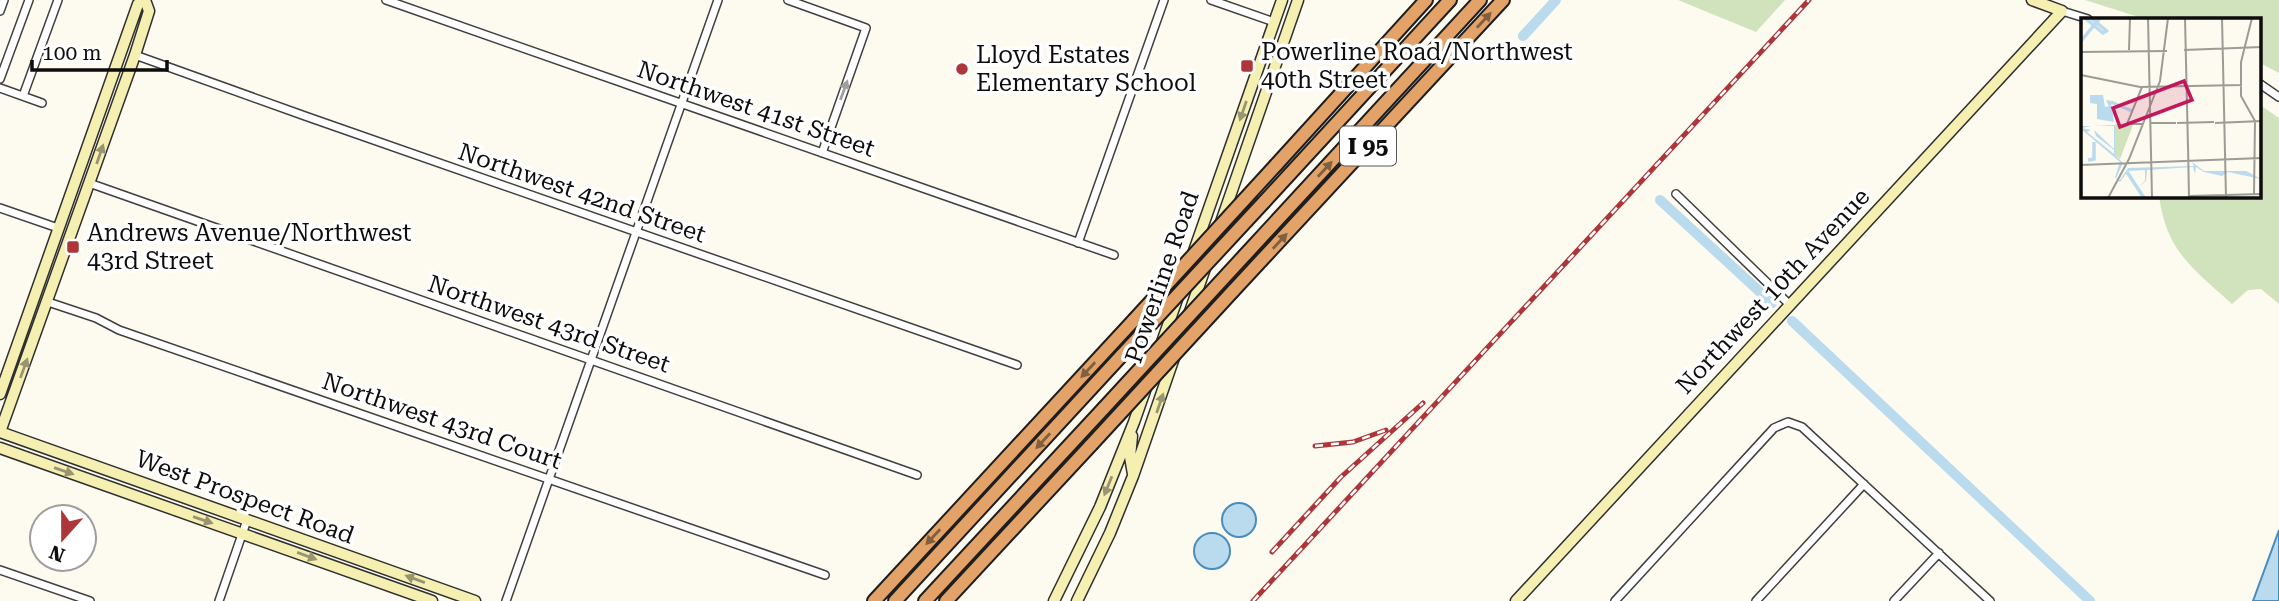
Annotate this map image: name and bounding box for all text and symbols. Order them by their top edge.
one-way arrow [1476,11,1492,29]
inset map [2081,18,2262,198]
scale bar [32,28,166,72]
place label: Powerline Road/Northwest 40th Street [1261,38,1573,94]
text: 100 m [42,41,102,65]
place label: Lloyd Estates Elementary School [976,41,1196,97]
street label: Northwest 41st Street [634,55,878,163]
marker: Powerline Road/Northwest 40th Street [1239,58,1255,74]
marker: Lloyd Estates Elementary School [954,61,970,77]
one-way arrow [839,80,850,101]
one-way arrow [1237,100,1248,121]
road number: I 95 [1340,127,1396,166]
street label: Northwest 42nd Street [455,137,709,249]
one-way arrow [95,143,106,164]
one-way arrow [1316,161,1332,178]
street label: Northwest 10th Avenue [1670,183,1876,399]
street label: Powerline Road [1119,187,1205,367]
place label: Andrews Avenue/Northwest 43rd Street [87,219,411,275]
one-way arrow [1271,233,1287,250]
marker: Andrews Avenue/Northwest 43rd Street [65,239,81,255]
street label: Northwest 43rd Street [424,269,674,379]
one-way arrow [18,358,29,379]
one-way arrow [1080,361,1096,379]
street label: Northwest 43rd Court [319,367,565,475]
one-way arrow [1155,392,1166,413]
one-way arrow [1035,432,1051,449]
street label: West Prospect Road [132,444,358,550]
one-way arrow [54,466,75,477]
one-way arrow [1103,476,1114,497]
north arrow [28,503,98,573]
one-way arrow [193,514,214,525]
one-way arrow [926,528,942,545]
text: N [46,540,68,567]
one-way arrow [296,551,317,562]
one-way arrow [404,574,425,585]

